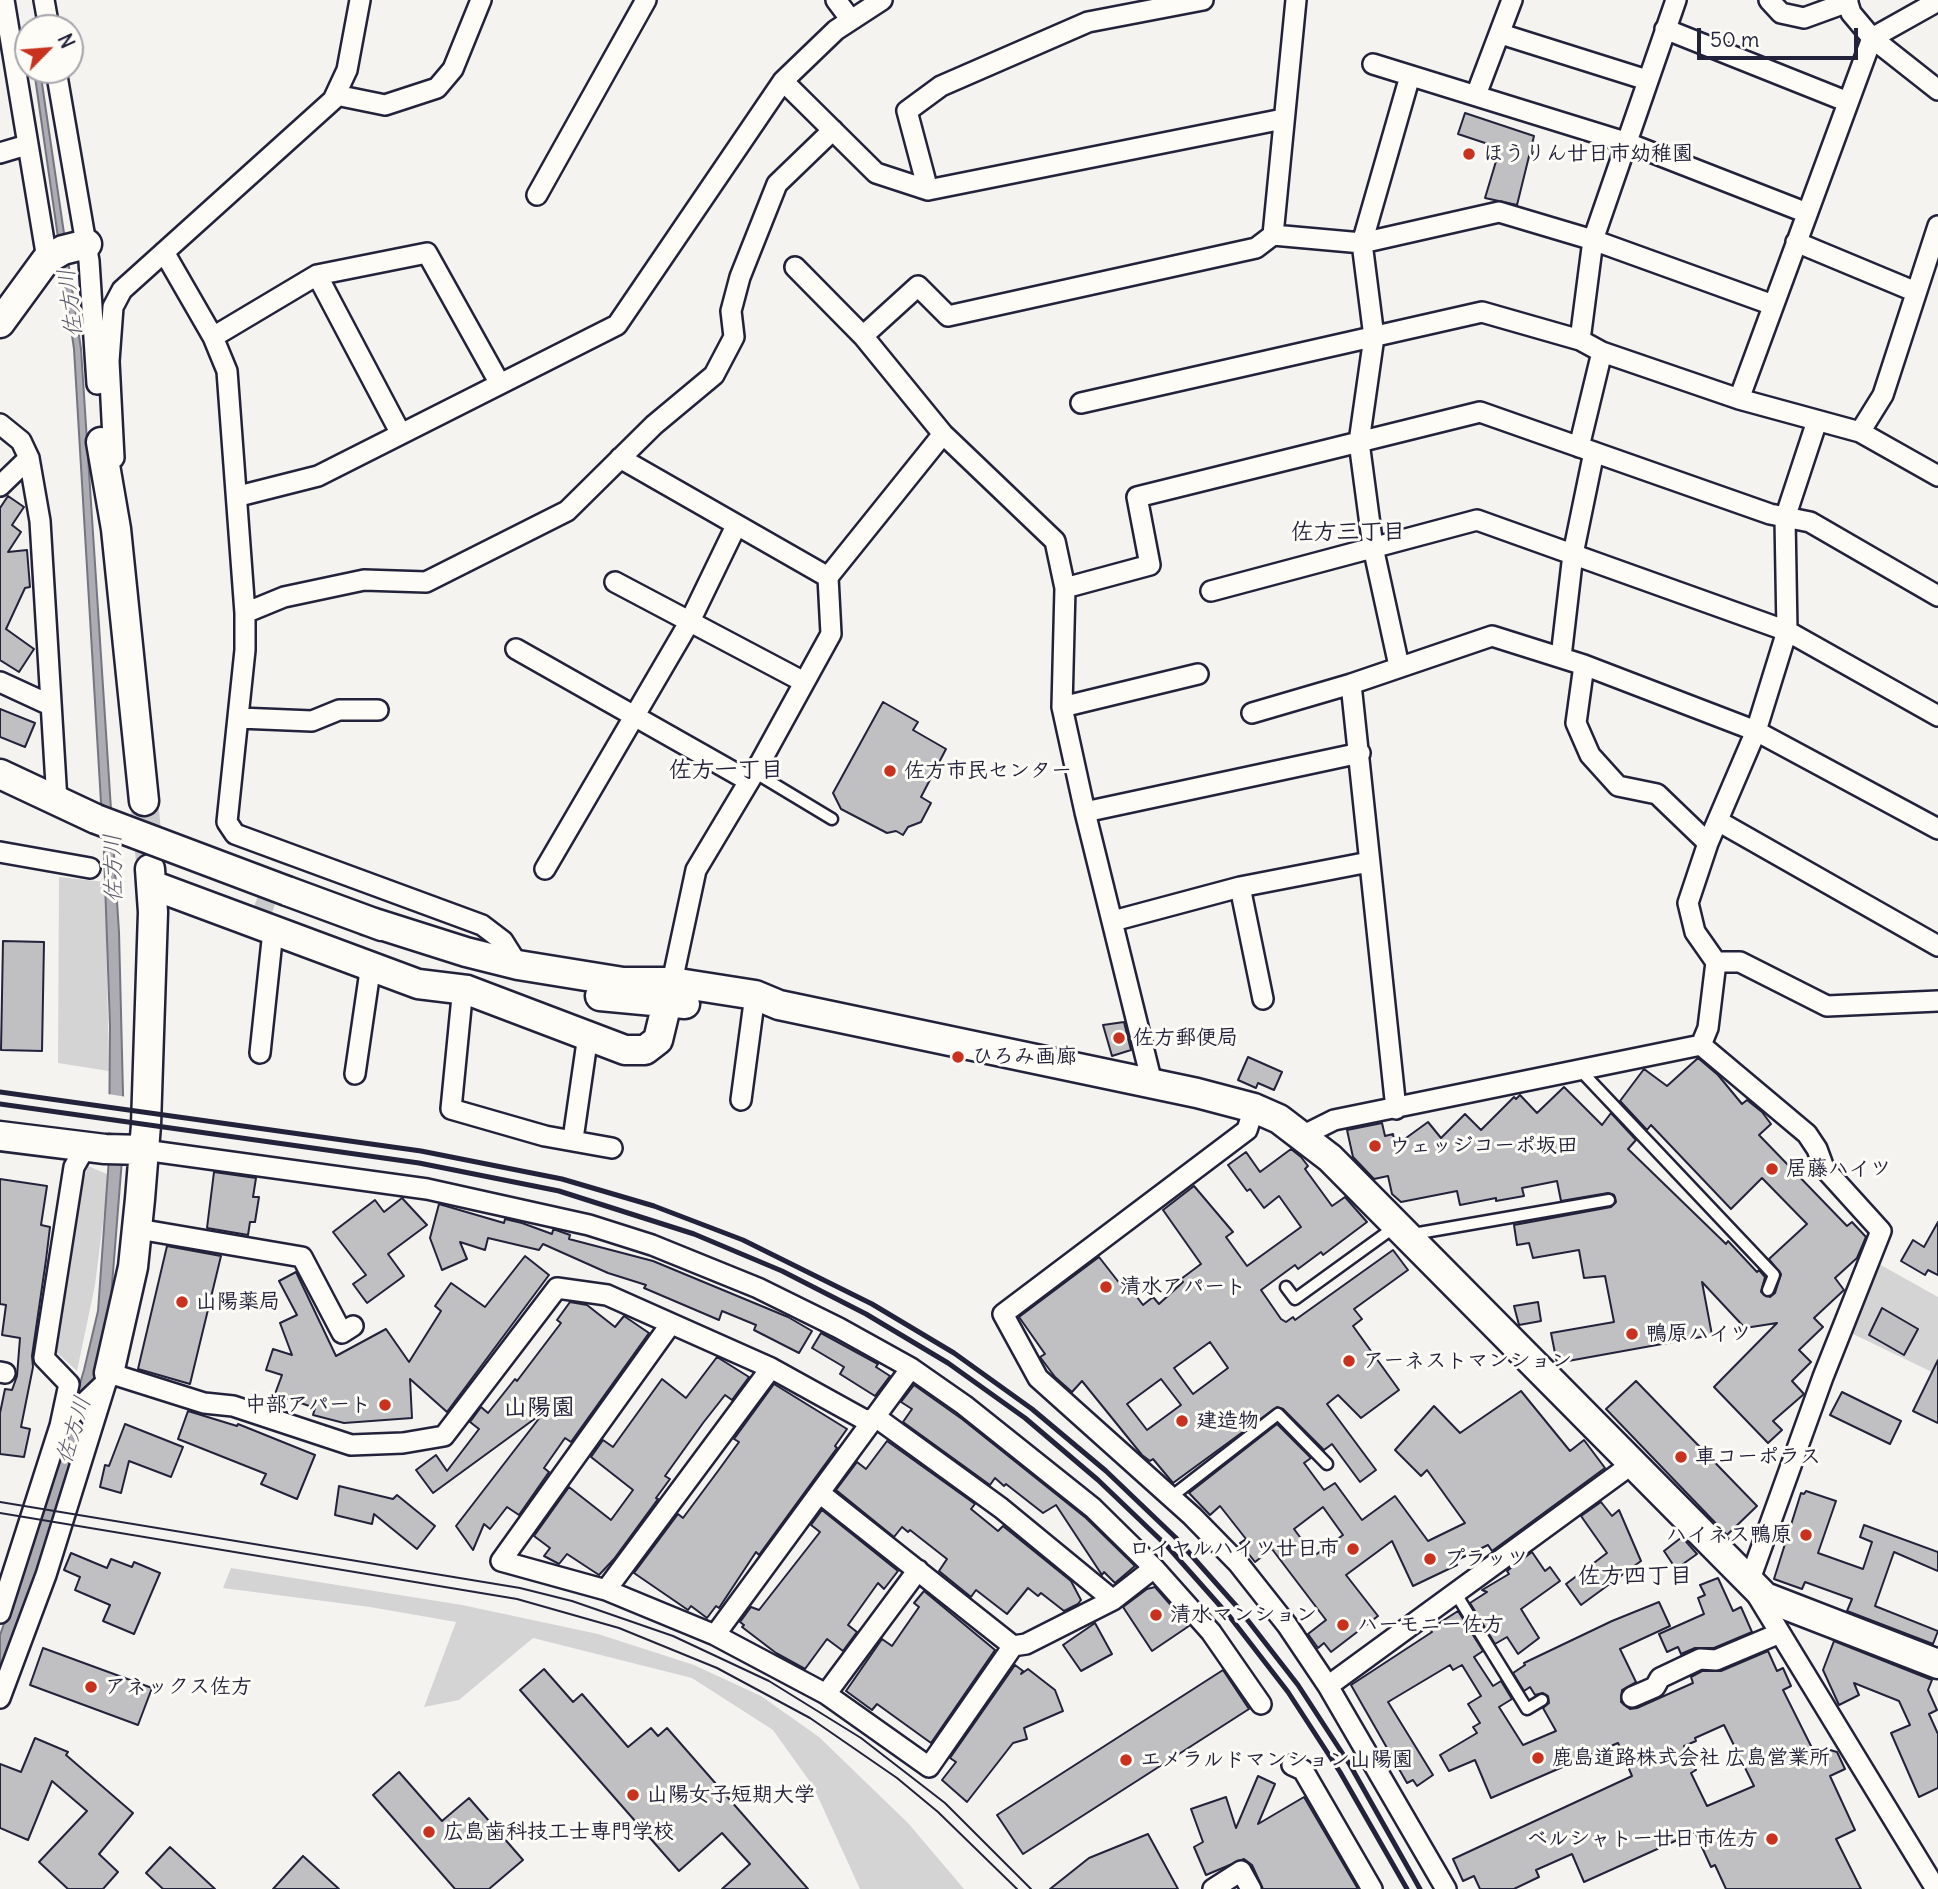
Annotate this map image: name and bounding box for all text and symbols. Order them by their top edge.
north arrow [14,14,84,84]
scale bar [1700,14,1861,58]
text: 50 m [1710,26,1759,53]
text: N [53,30,80,52]
place label: ほうりん廿日市幼稚園 [1483,141,1693,167]
marker: ほうりん廿日市幼稚園 [1461,146,1477,162]
water label: 佐方川 [53,267,89,339]
district label: 佐方三丁目 [1291,518,1405,546]
district label: 佐方一丁目 [669,756,783,784]
place label: 佐方市民センター [904,758,1072,784]
marker: 佐方市民センター [882,763,898,779]
water label: 佐方川 [100,833,128,903]
place label: 佐方郵便局 [1133,1025,1238,1051]
marker: 佐方郵便局 [1111,1030,1127,1046]
place label: ひろみ画廊 [972,1044,1077,1070]
marker: ひろみ画廊 [950,1049,966,1065]
place label: ウェッジコーポ坂田 [1389,1133,1578,1159]
marker: ウェッジコーポ坂田 [1367,1138,1383,1154]
place label: 居藤ハイツ [1786,1156,1891,1182]
marker: 居藤ハイツ [1764,1161,1780,1177]
place label: 清水アパート [1120,1274,1246,1300]
marker: 清水アパート [1098,1279,1114,1295]
place label: 山陽薬局 [196,1289,280,1315]
marker: 山陽薬局 [174,1294,190,1310]
place label: 鴨原ハイツ [1646,1321,1751,1347]
marker: 鴨原ハイツ [1624,1326,1640,1342]
place label: アーネストマンション [1363,1348,1572,1374]
marker: アーネストマンション [1341,1353,1357,1369]
place label: 中部アパート [245,1392,371,1418]
water label: 佐方川 [51,1393,97,1467]
district label: 山陽園 [503,1394,575,1422]
marker: 中部アパート [377,1397,393,1413]
place label: 建造物 [1196,1408,1259,1434]
marker: 建造物 [1174,1413,1190,1429]
place label: 車コーポラス [1695,1444,1821,1470]
marker: 車コーポラス [1673,1449,1689,1465]
place label: ハイネス鴨原 [1666,1522,1792,1548]
marker: ハイネス鴨原 [1798,1527,1814,1543]
place label: ロイヤルハイツ廿日市 [1129,1536,1339,1562]
marker: ロイヤルハイツ廿日市 [1345,1541,1361,1557]
place label: プラッツ [1444,1546,1528,1572]
marker: プラッツ [1422,1551,1438,1567]
district label: 佐方四丁目 [1578,1562,1692,1590]
place label: 清水マンション [1170,1602,1317,1628]
marker: 清水マンション [1148,1607,1164,1623]
place label: ハーモニー佐方 [1357,1612,1504,1638]
marker: ハーモニー佐方 [1335,1617,1351,1633]
place label: アネックス佐方 [105,1674,252,1700]
marker: アネックス佐方 [83,1679,99,1695]
place label: 鹿島道路株式会社 広島営業所 [1552,1745,1830,1771]
place label: エメラルドマンション山陽園 [1140,1747,1413,1773]
marker: 鹿島道路株式会社 広島営業所 [1530,1750,1546,1766]
marker: エメラルドマンション山陽園 [1118,1752,1134,1768]
place label: 山陽女子短期大学 [647,1782,815,1808]
marker: 山陽女子短期大学 [625,1787,641,1803]
place label: 広島歯科技工士専門学校 [443,1819,674,1845]
marker: 広島歯科技工士専門学校 [421,1824,437,1840]
place label: ベルシャトー廿日市佐方 [1527,1826,1758,1852]
marker: ベルシャトー廿日市佐方 [1764,1831,1780,1847]

